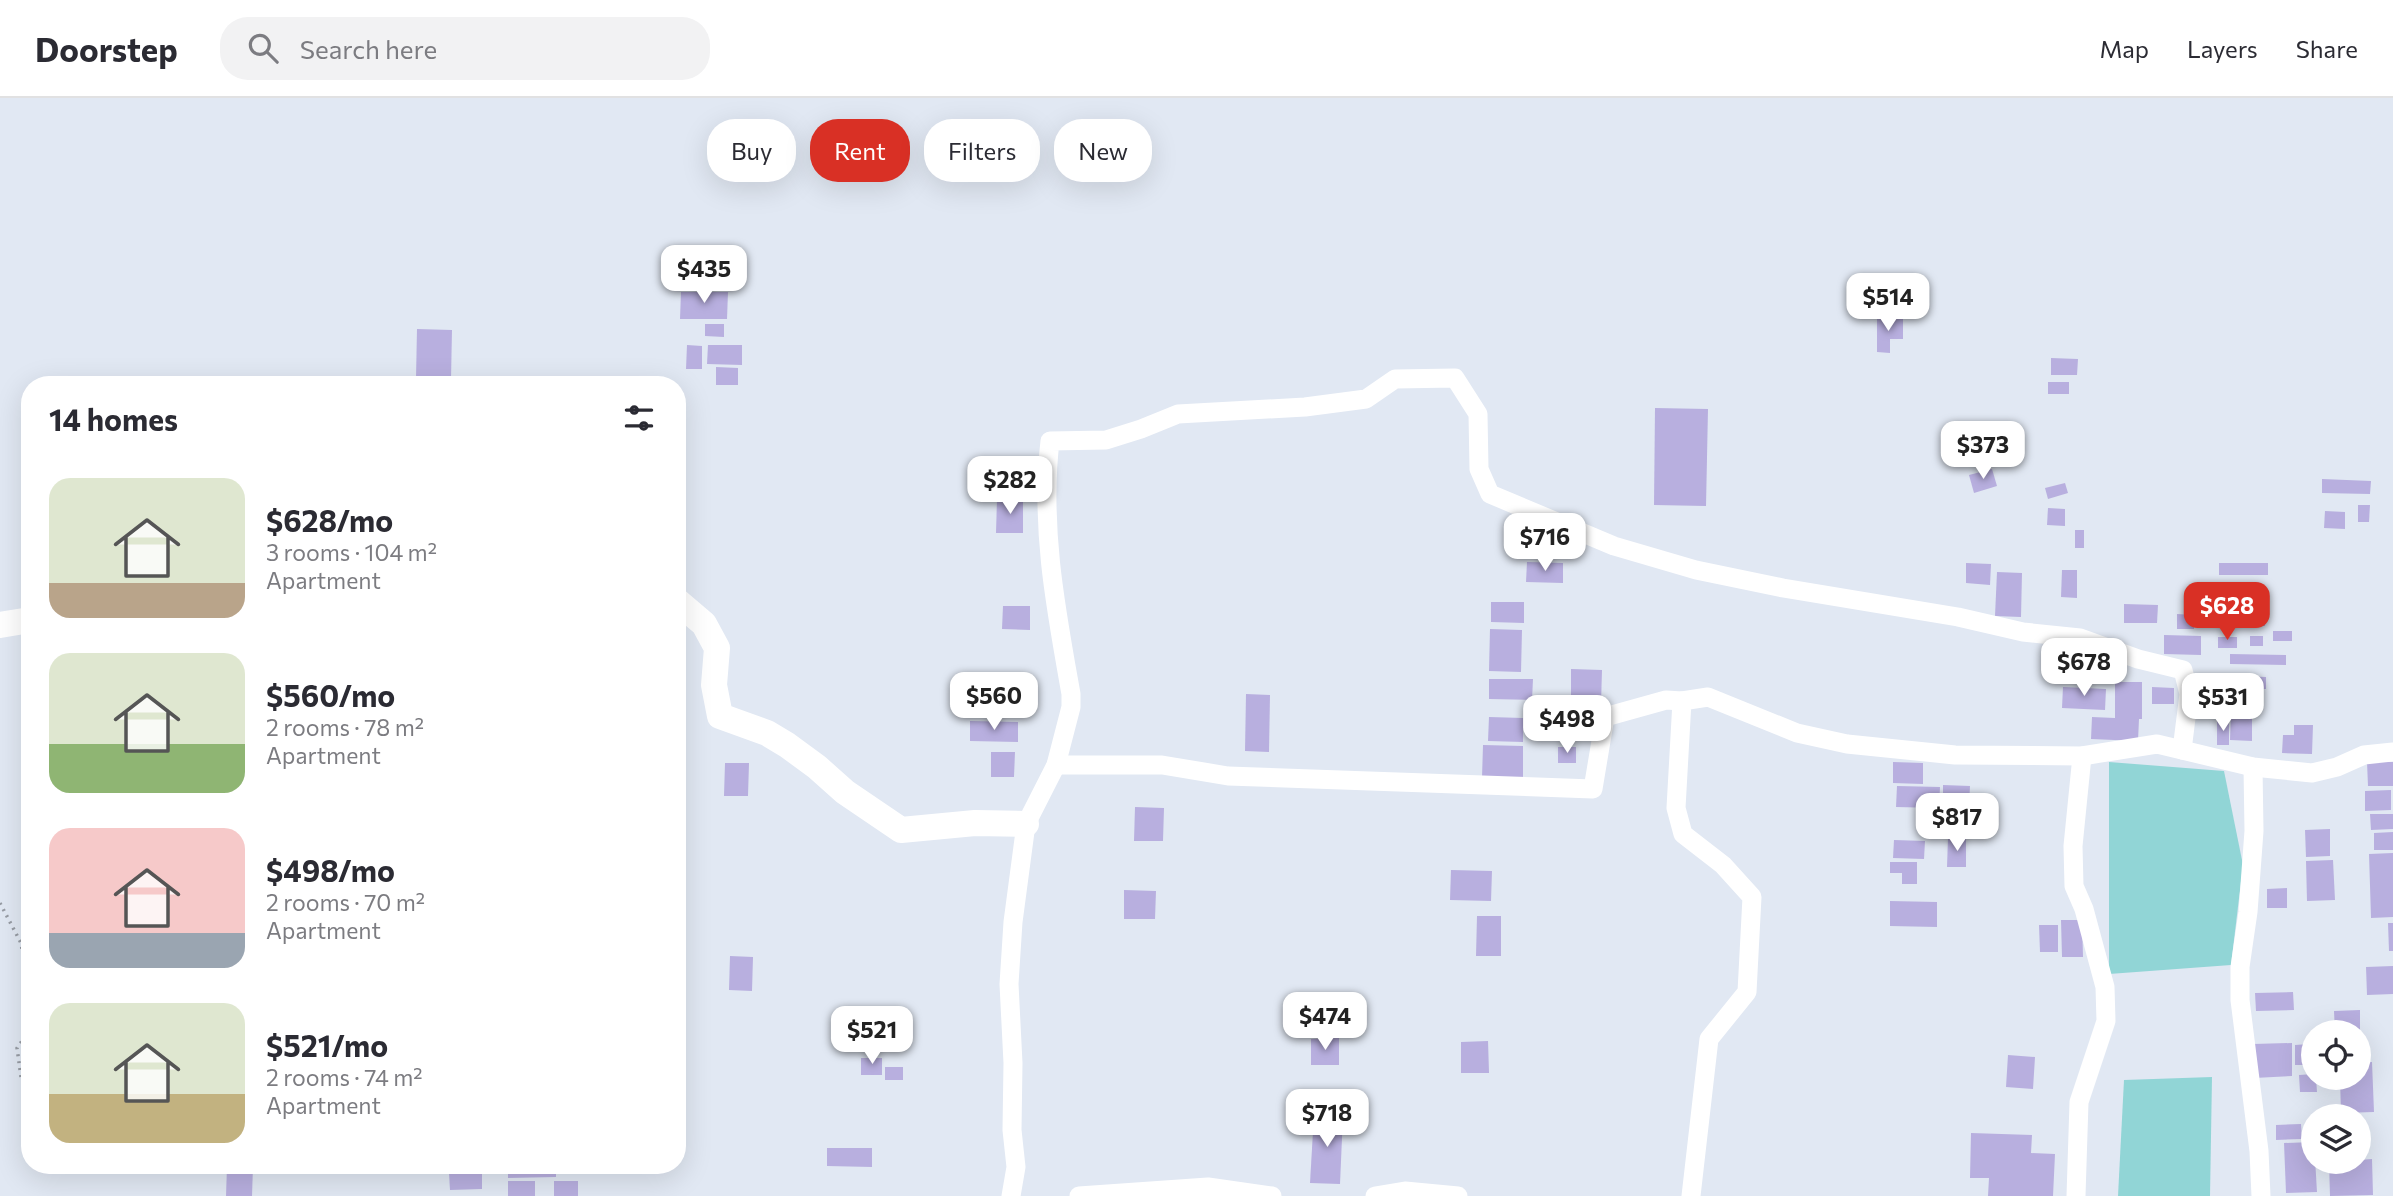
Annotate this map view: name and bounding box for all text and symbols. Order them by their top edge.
search box [220,17,710,80]
text: Doorstep [35,28,178,69]
icon: search [244,29,282,67]
text: Search here [300,33,437,64]
text: Map [2100,34,2149,63]
text: Layers [2187,34,2258,63]
text: Share [2296,34,2358,63]
chip: Buy [707,119,796,182]
chip: Rent [810,119,910,182]
chip: Filters [924,119,1040,182]
chip: New [1054,119,1152,182]
pin: $435 [663,246,745,305]
text: $435 [677,254,731,282]
pin: $514 [1847,274,1929,333]
text: $514 [1862,282,1914,310]
icon: filters [620,399,658,437]
text: 14 homes [49,400,178,437]
pin: $373 [1942,422,2024,481]
text: $373 [1957,430,2009,458]
pin: $282 [969,456,1051,516]
text: $282 [983,465,1037,493]
text: $628/mo [266,501,393,538]
icon: home [105,506,189,590]
pin: $716 [1504,514,1586,573]
text: $716 [1520,522,1570,550]
text: 3 rooms · 104 m² [266,538,437,566]
text: Apartment [266,566,381,594]
pin: $628 [2186,582,2268,642]
text: $628 [2200,591,2254,619]
pin: $678 [2043,638,2125,698]
text: $678 [2057,647,2111,675]
pin: $560 [953,672,1035,732]
pin: $531 [2182,674,2264,733]
text: $560/mo [266,676,395,713]
icon: home [105,681,189,765]
text: $560 [966,681,1022,709]
text: $531 [2198,682,2248,710]
pin: $498 [1526,696,1608,755]
text: $498 [1539,704,1595,732]
text: 2 rooms · 78 m² [266,713,424,741]
text: Apartment [266,741,381,769]
pin: $817 [1916,794,1998,853]
text: $817 [1932,802,1982,830]
text: $498/mo [266,851,395,888]
icon: home [105,856,189,940]
text: 2 rooms · 70 m² [266,888,425,916]
text: Apartment [266,916,381,944]
pin: $474 [1284,992,1366,1052]
text: $474 [1299,1001,1351,1029]
pin: $521 [831,1006,913,1066]
text: $521 [847,1015,897,1043]
map controls [2301,1020,2371,1174]
button: locate [2301,1020,2371,1090]
text: $521/mo [266,1026,388,1063]
icon: home [105,1031,189,1115]
text: 2 rooms · 74 m² [266,1063,422,1091]
pin: $718 [1286,1090,1368,1149]
text: Apartment [266,1091,381,1119]
text: $718 [1302,1098,1352,1126]
button: layers [2301,1104,2371,1174]

